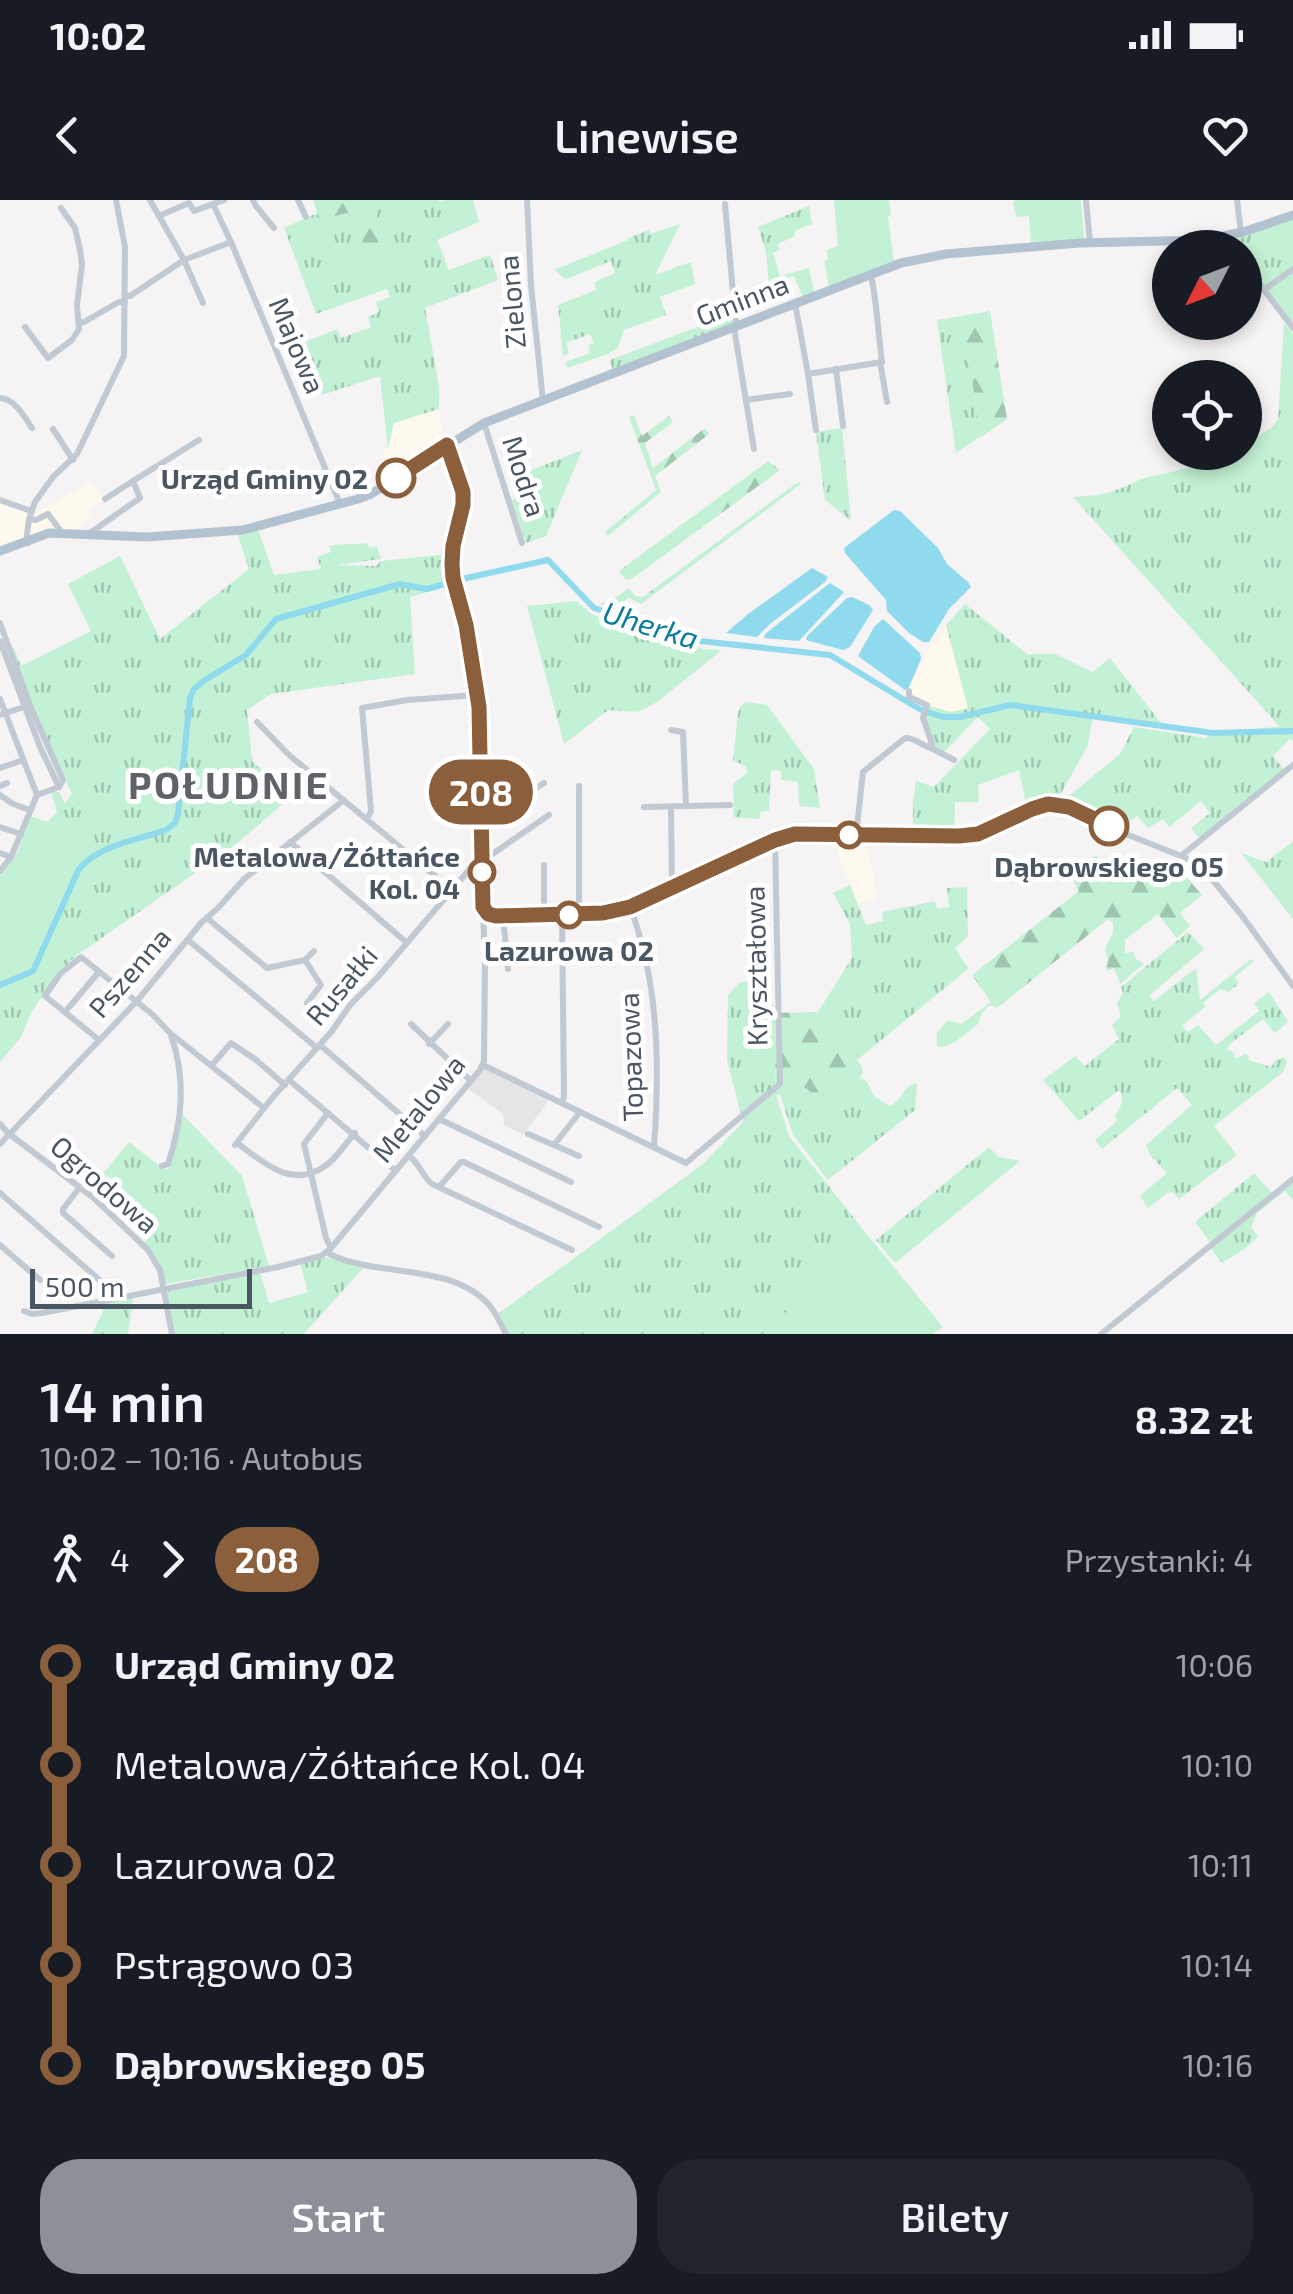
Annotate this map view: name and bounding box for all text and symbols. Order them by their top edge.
text: 10:02 [50,12,146,58]
icon: back [40,108,95,163]
text: Linewise [554,108,739,162]
icon: heart [1198,108,1253,163]
north arrow [1152,230,1262,340]
map controls [1152,230,1262,470]
street label: Zielona [490,254,532,350]
street label: Gminna [691,266,793,332]
street label: Majowa [263,292,333,398]
button: locate [1152,360,1262,470]
street label: Modra [496,431,554,521]
marker: Urząd Gminy 02 [377,459,415,497]
place label: Urząd Gminy 02 [161,461,368,495]
water label: Uherka [599,592,703,656]
line badge: 208 [424,760,538,824]
district label: POŁUDNIE [128,761,330,807]
text: 208 [449,771,513,813]
marker: Dąbrowskiego 05 [1090,807,1128,845]
unlabelled marker [836,822,862,848]
place label: Metalowa/Żółtańce Kol. 04 [194,839,460,905]
place label: Dąbrowskiego 05 [994,849,1224,883]
marker: Metalowa/Żółtańce Kol. 04 [469,859,495,885]
street label: Kryształowa [737,885,773,1047]
marker: Lazurowa 02 [556,902,582,928]
street label: Pszenna [81,920,177,1024]
place label: Lazurowa 02 [484,933,654,967]
street label: Rusałki [298,938,384,1032]
street label: Topazowa [611,992,649,1122]
street label: Metalowa [364,1048,472,1168]
street label: Ogrodowa [44,1128,166,1240]
scale bar [30,1264,252,1308]
text: 500 m [45,1269,125,1303]
text: 14 min [40,1367,205,1433]
text: 8.32 zł [1135,1396,1253,1442]
text: 10:02 – 10:16 · Autobus [40,1438,363,1476]
icon: walk [40,1532,95,1587]
icon: forward [145,1532,200,1587]
text: 208 [235,1538,299,1580]
text: 4 [110,1540,130,1578]
text: Przystanki: 4 [1065,1540,1253,1578]
text: Urząd Gminy 02 [114,1641,395,1687]
text: 10:06 [1176,1645,1253,1683]
text: Metalowa/Żółtańce Kol. 04 [114,1741,586,1787]
text: 10:10 [1181,1745,1253,1783]
text: Lazurowa 02 [114,1841,336,1887]
text: 10:11 [1188,1845,1253,1883]
text: Pstrągowo 03 [114,1941,354,1987]
text: 10:14 [1181,1945,1253,1983]
text: Dąbrowskiego 05 [114,2041,425,2087]
text: 10:16 [1182,2045,1253,2083]
button: Start [40,2159,637,2274]
button: Bilety [657,2159,1253,2274]

